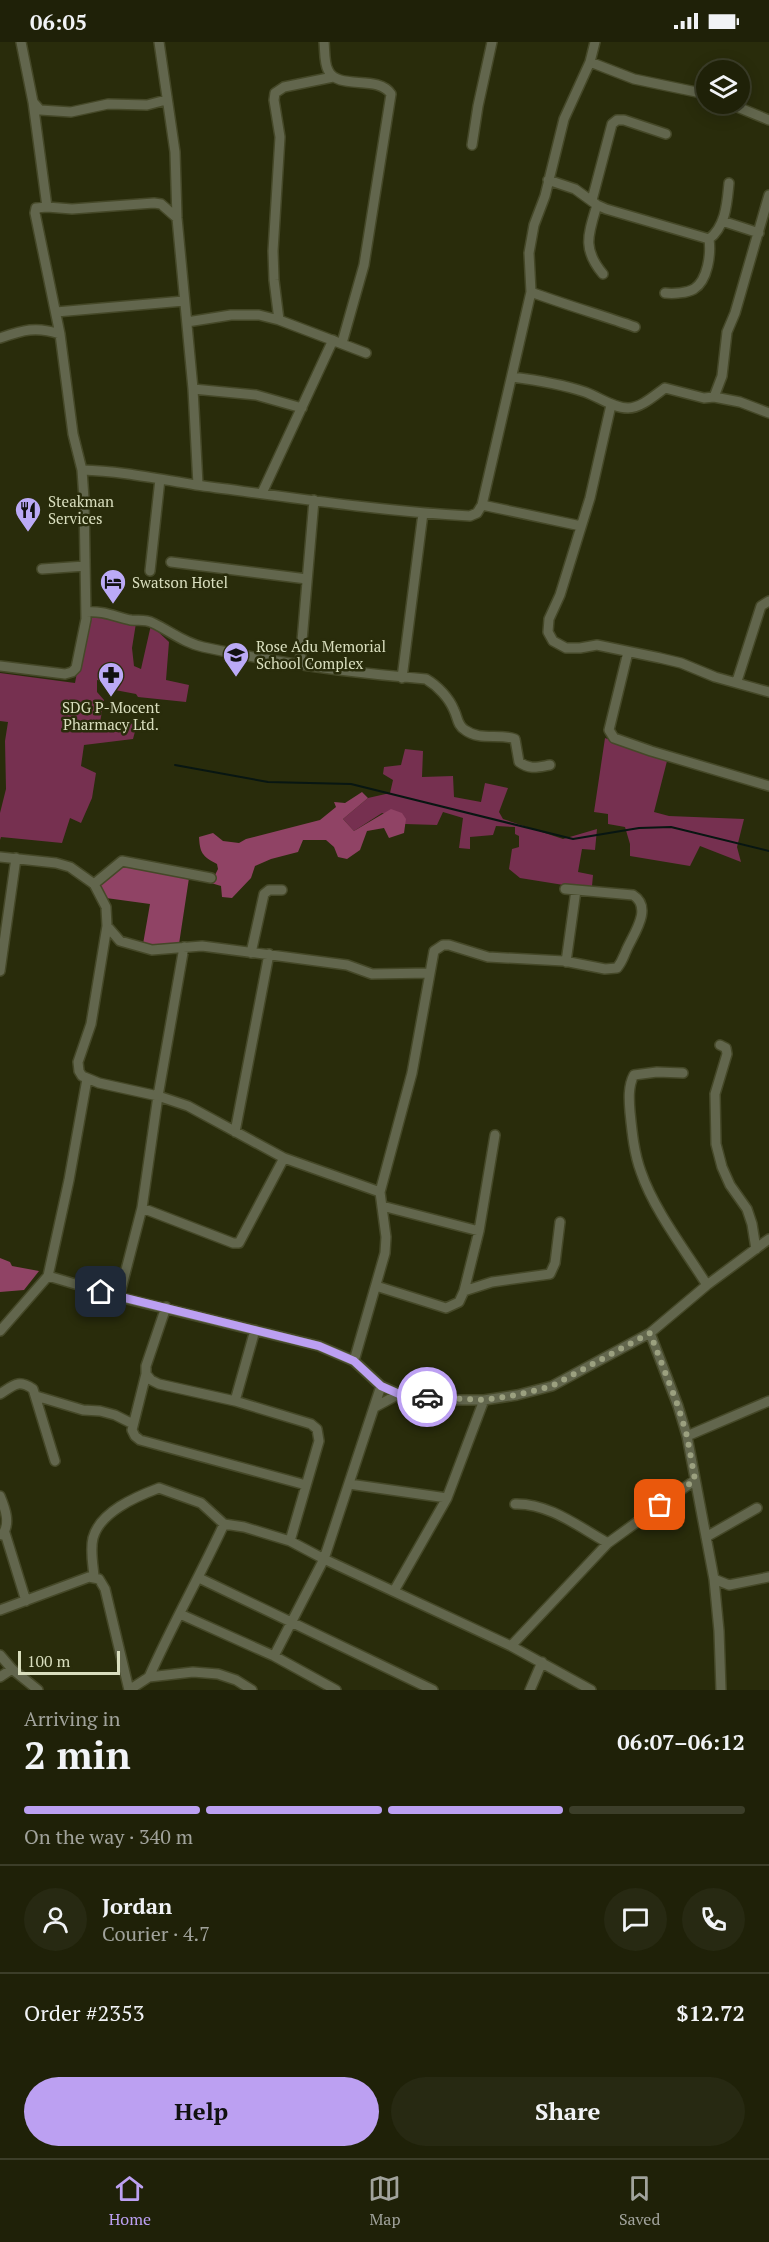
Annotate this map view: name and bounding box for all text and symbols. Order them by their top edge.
text: 06:05 [30,7,87,36]
map controls [696,60,750,114]
button: layers [696,60,750,114]
place label: Steakman Services [48,491,114,528]
restaurant icon: Steakman Services [13,495,43,533]
hotel icon: Swatson Hotel [98,567,128,605]
place label: Swatson Hotel [132,572,228,592]
place label: Rose Adu Memorial School Complex [256,636,386,673]
school or university icon: Rose Adu Memorial School Complex [221,640,251,678]
pharmacy icon: SDG P-Mocent Pharmacy Ltd. [96,660,126,698]
place label: SDG P-Mocent Pharmacy Ltd. [62,697,160,734]
pin [75,1266,126,1317]
icon: home [84,1275,117,1308]
courier [397,1367,457,1427]
icon: car [411,1381,444,1414]
pin [634,1479,685,1530]
icon: bag [643,1488,676,1521]
scale bar [18,1648,120,1676]
text: 100 m [27,1650,70,1672]
text: Arriving in [24,1705,120,1732]
text: 06:07–06:12 [617,1727,745,1756]
text: 2 min [24,1728,131,1780]
text: On the way · 340 m [24,1823,193,1850]
button: person [24,1888,87,1951]
button: chat [604,1888,667,1951]
button: phone [682,1888,745,1951]
text: Jordan [102,1891,172,1920]
text: Courier · 4.7 [102,1920,210,1947]
text: Order #2353 [24,1998,144,2027]
text: $12.72 [676,1998,745,2027]
button: Help [24,2077,379,2146]
button: Share [391,2077,745,2146]
tab: Home [109,2172,151,2230]
tab: Map [368,2172,401,2230]
tab: Saved [619,2172,660,2230]

